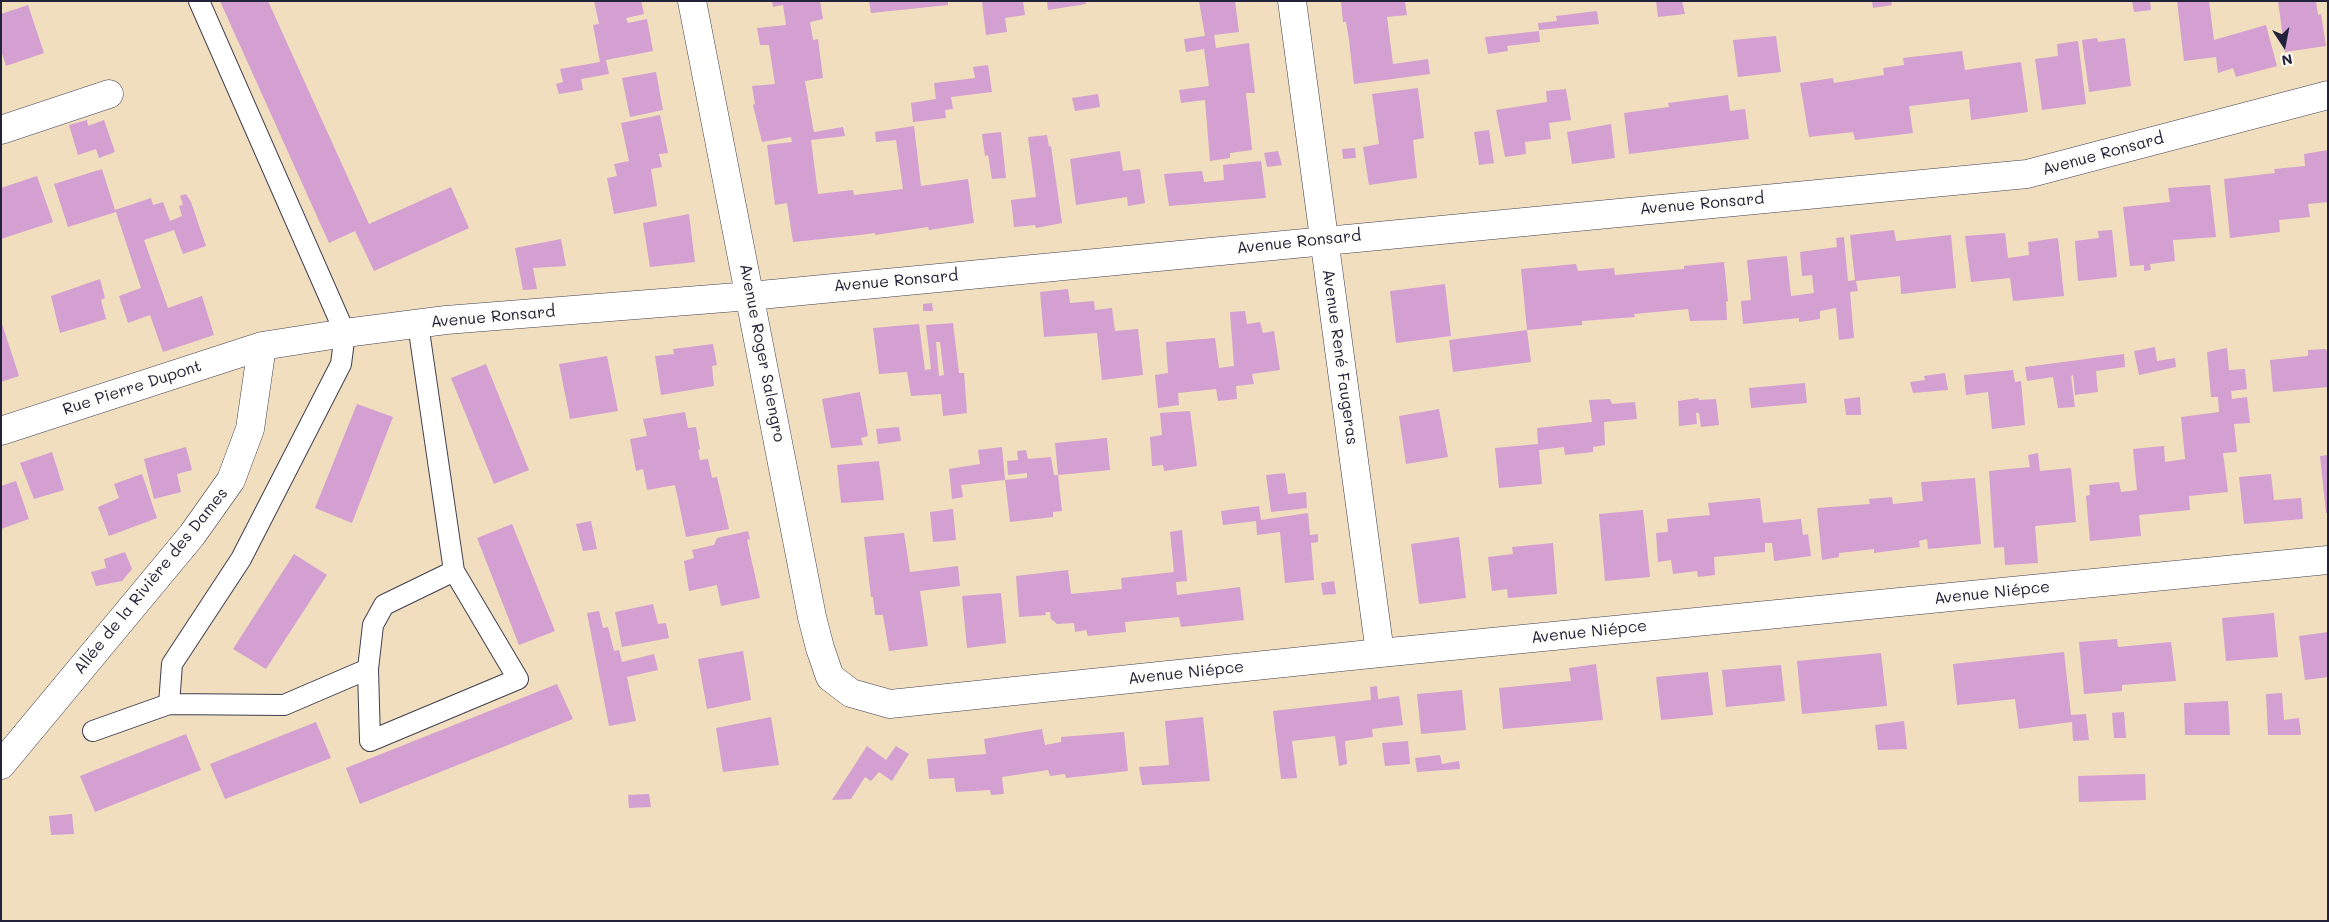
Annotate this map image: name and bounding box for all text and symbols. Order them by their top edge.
north arrow [2259,20,2309,70]
text: N [2280,50,2294,71]
street label: Avenue Ronsard [2040,129,2166,179]
street label: Avenue Ronsard [1639,189,1765,219]
street label: Avenue Ronsard [1236,226,1362,258]
street label: Avenue Roger Salengro [735,262,789,444]
street label: Avenue Ronsard [833,266,959,296]
street label: Avenue René Faugeras [1318,268,1362,446]
street label: Avenue Ronsard [430,302,556,332]
street label: Rue Pierre Dupont [60,357,204,419]
street label: Allée de la Rivière des Dames [70,484,232,678]
street label: Avenue Niépce [1933,577,2051,609]
street label: Avenue Niépce [1530,616,1648,648]
street label: Avenue Niépce [1127,657,1245,689]

